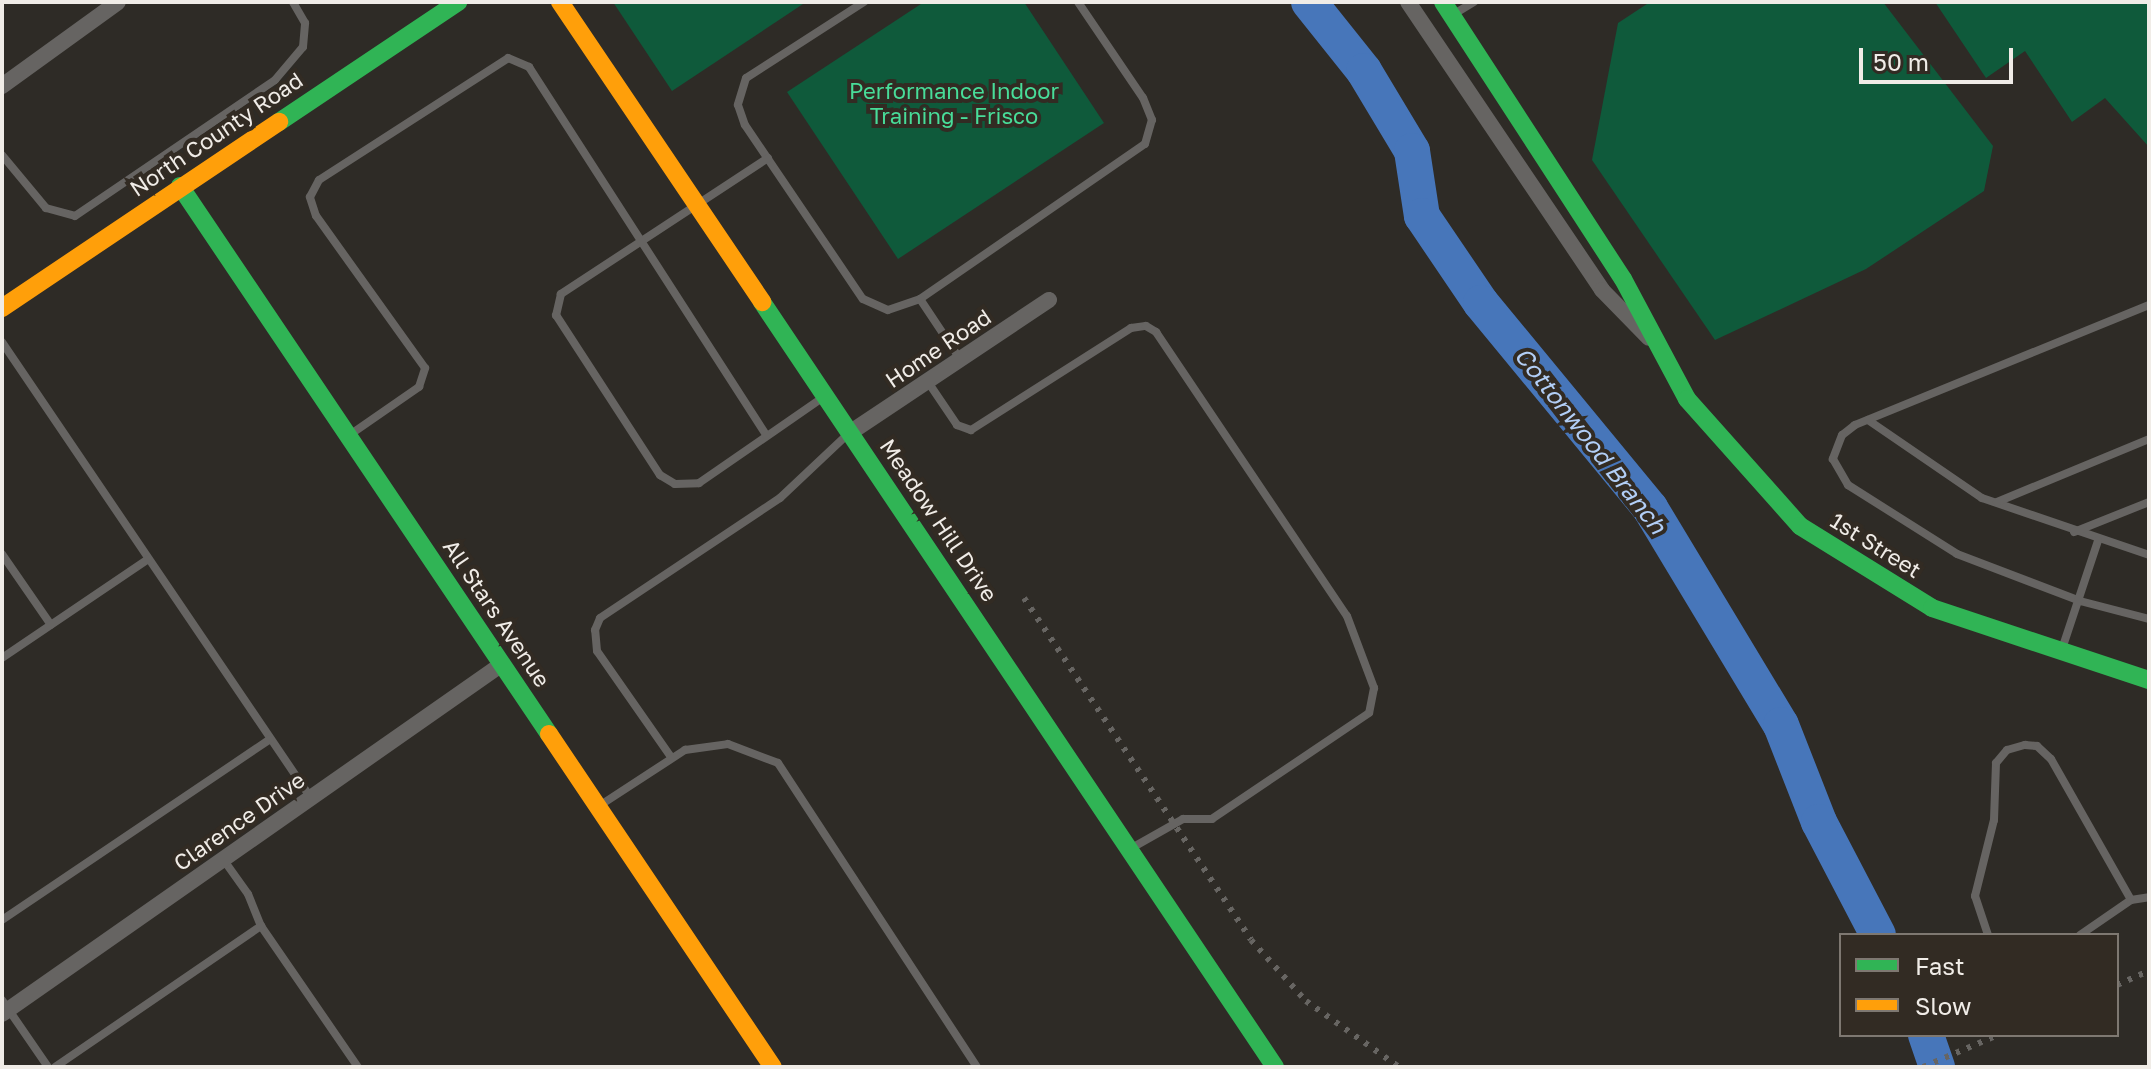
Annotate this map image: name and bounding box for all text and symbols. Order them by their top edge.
scale bar [1863,32,2017,82]
text: 50 m [1873,47,1929,76]
street label: North County Road [125,66,307,202]
park label: Performance Indoor Training - Frisco [849,77,1059,128]
street label: Home Road [880,303,996,393]
water label: Cottonwood Branch [1509,341,1673,539]
street label: Meadow Hill Drive [875,434,1003,606]
street label: 1st Street [1826,507,1926,583]
street label: All Stars Avenue [438,534,556,692]
street label: Clarence Drive [168,766,310,876]
legend [1839,933,2119,1037]
text: Fast [1915,951,1965,980]
text: Slow [1915,991,1971,1020]

